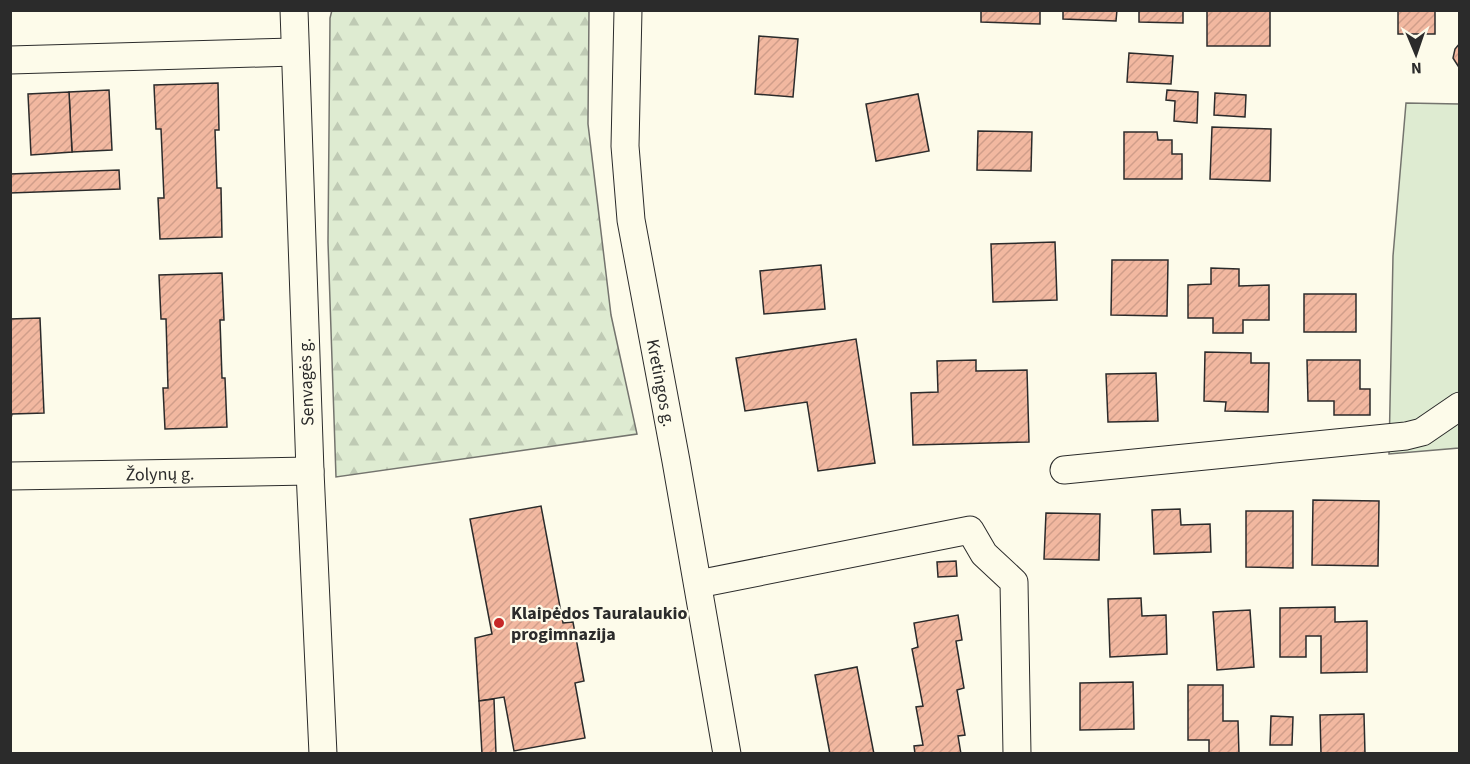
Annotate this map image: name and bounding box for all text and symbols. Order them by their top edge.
north arrow [1386,24,1446,84]
text: N [1411,57,1422,79]
street label: Kretingos g. [640,337,681,429]
street label: Senvagės g. [292,338,321,426]
street label: Žolynų g. [125,461,195,488]
place label: Klaipėdos Tauralaukio progimnazija [511,601,687,647]
marker: Klaipėdos Tauralaukio progimnazija [492,616,506,630]

